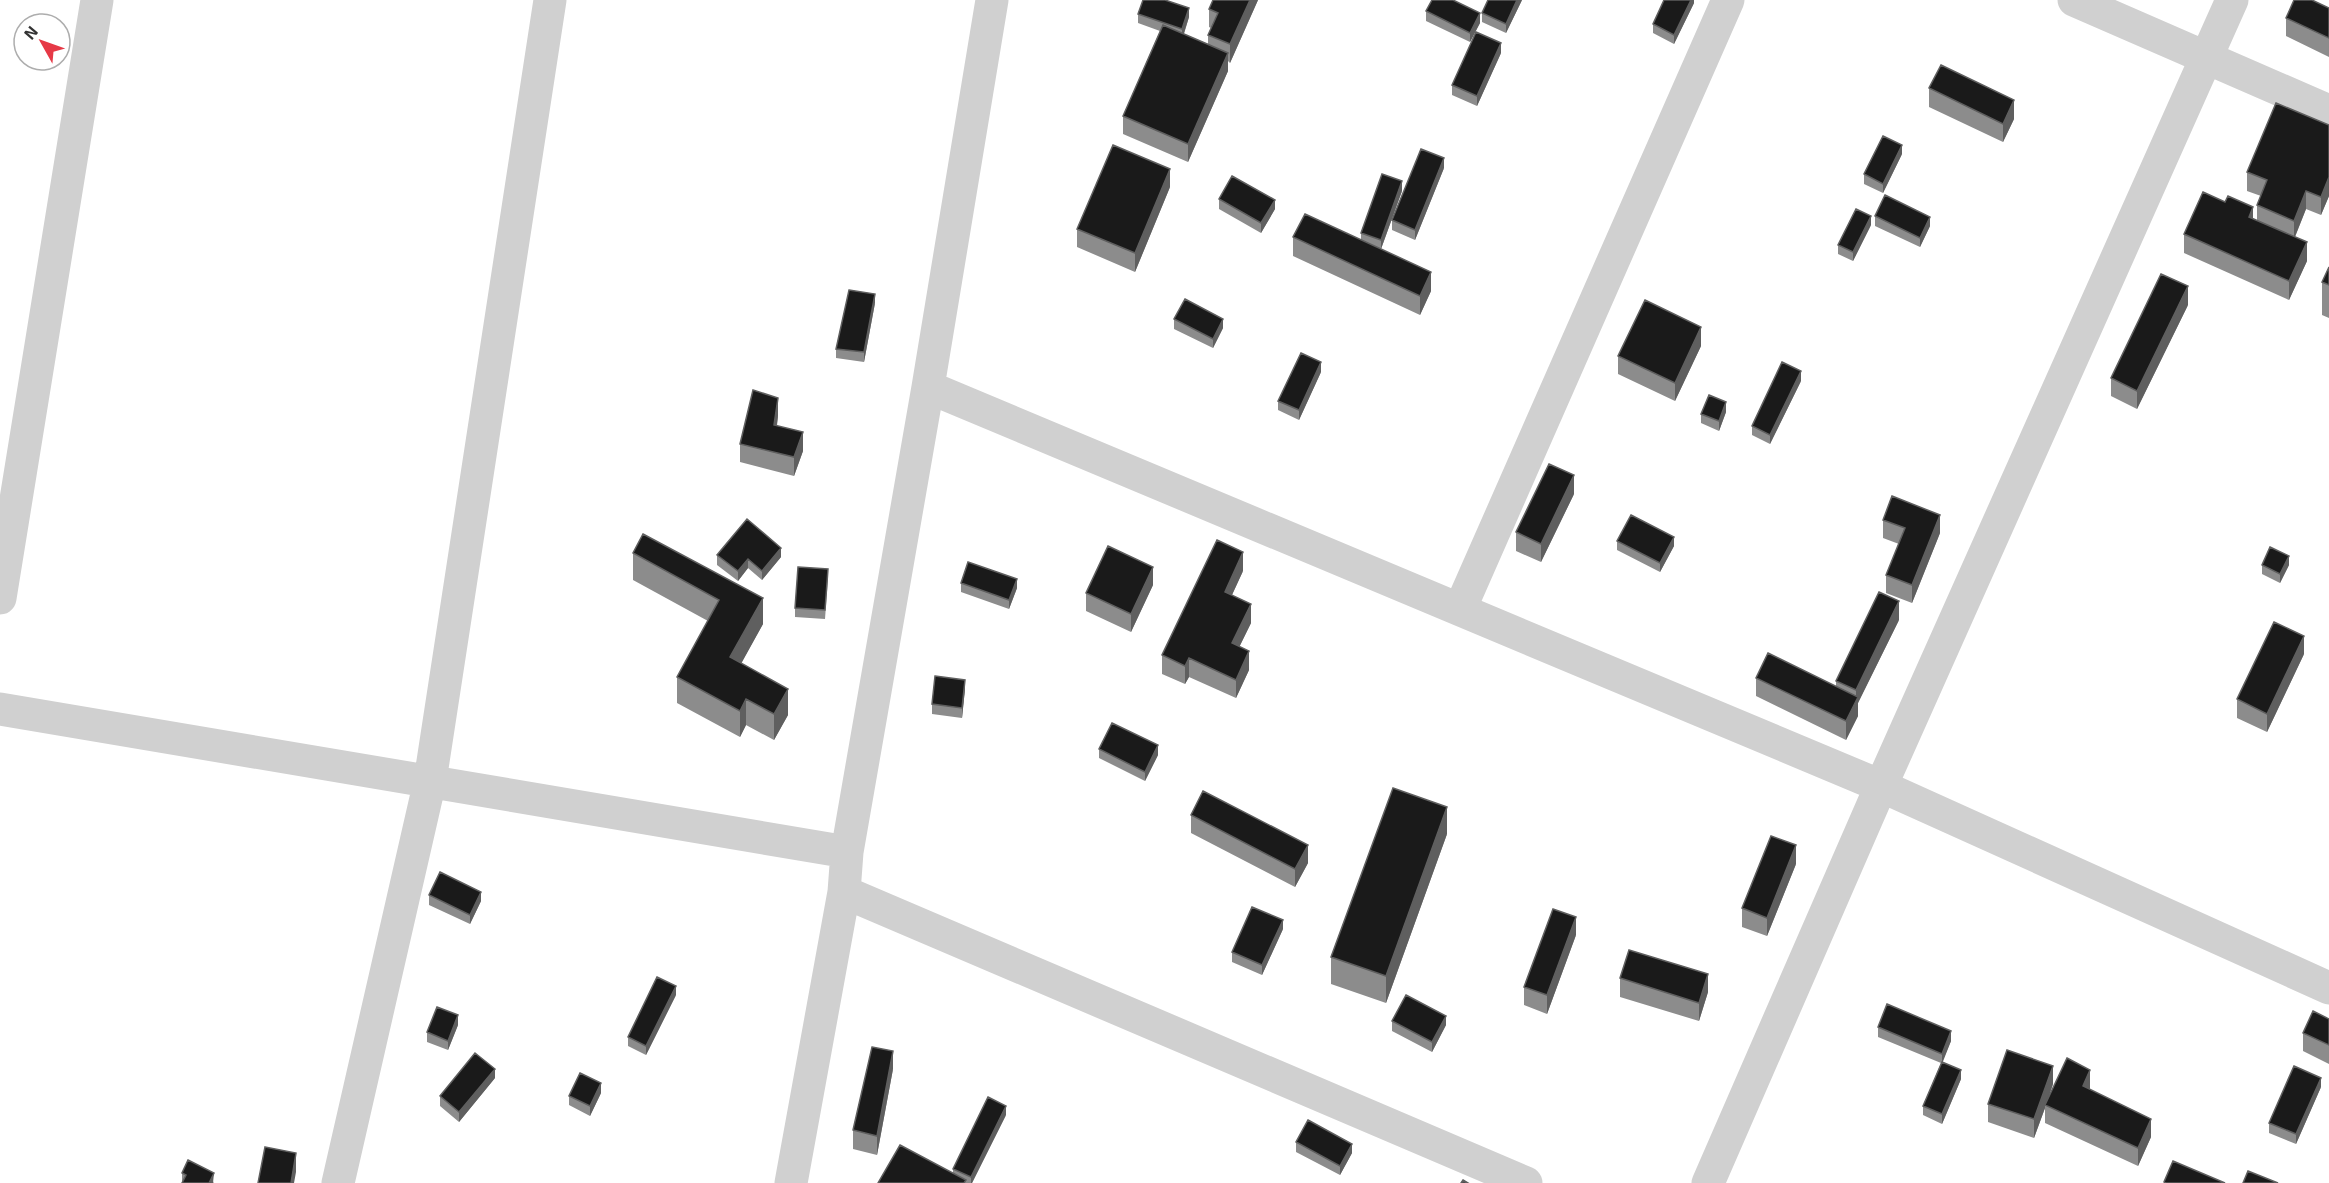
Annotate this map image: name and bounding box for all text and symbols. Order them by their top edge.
north arrow [12,12,72,72]
text: N [19,22,41,43]

